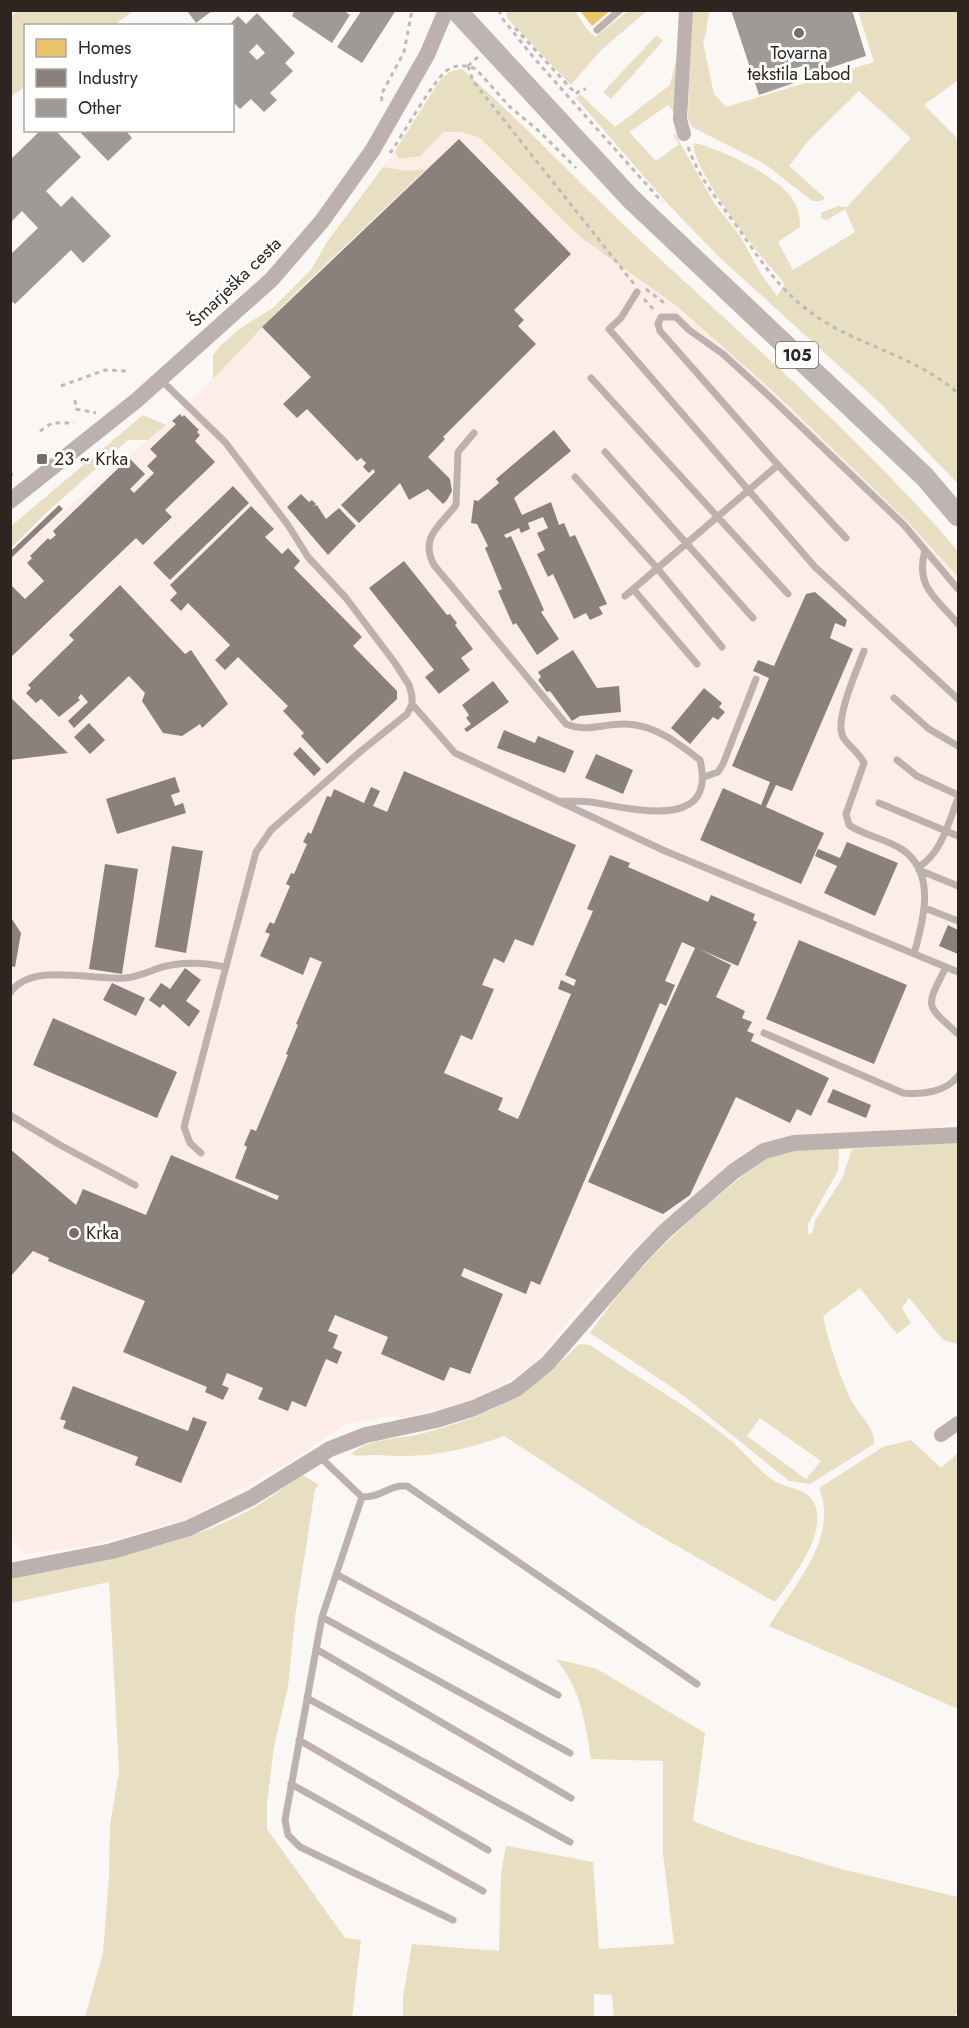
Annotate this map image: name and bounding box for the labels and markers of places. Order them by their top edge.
marker: Tovarna tekstila Labod [792,26,806,40]
place label: Tovarna tekstila Labod [747,40,851,87]
place label: 23 ~ Krka [54,446,128,472]
marker: 23 ~ Krka [35,452,49,466]
place label: Krka [86,1220,119,1246]
marker: Krka [67,1226,81,1240]

